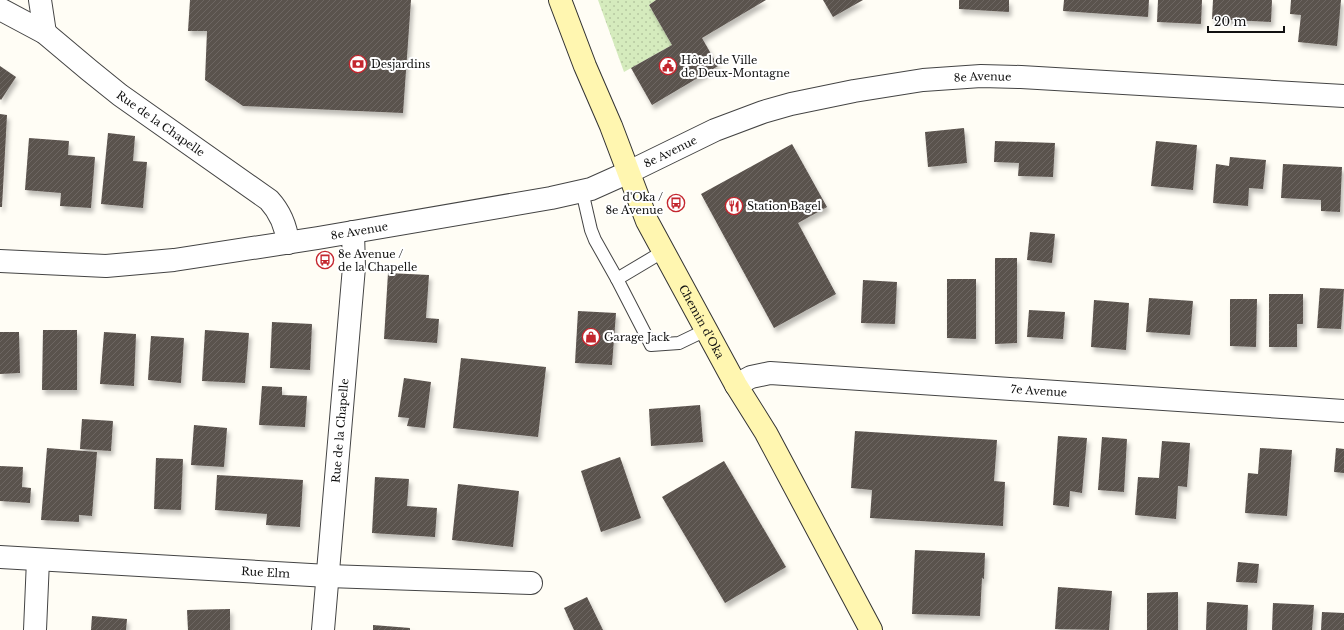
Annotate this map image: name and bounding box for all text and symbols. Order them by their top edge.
scale bar [1208,8,1284,34]
text: 20 m [1214,14,1246,29]
place label: Hôtel de Ville de Deux-Montagne [681,53,790,80]
bank icon: Desjardins [348,54,368,74]
public building icon: Hôtel de Ville de Deux-Montagne [658,56,678,76]
place label: Desjardins [371,57,430,71]
street label: 8e Avenue [953,69,1012,85]
street label: Rue de la Chapelle [114,88,208,160]
street label: 8e Avenue [641,133,699,171]
place label: d'Oka / 8e Avenue [605,190,663,217]
bus stop icon: d'Oka / 8e Avenue [666,193,686,213]
restaurant icon: Station Bagel [724,196,744,216]
place label: Station Bagel [747,199,821,213]
street label: 8e Avenue [330,219,389,243]
place label: 8e Avenue / de la Chapelle [338,247,417,274]
bus stop icon: 8e Avenue / de la Chapelle [315,250,335,270]
street label: Chemin d'Oka [676,282,728,362]
shop icon: Garage Jack [581,327,601,347]
place label: Garage Jack [604,330,670,344]
street label: Rue de la Chapelle [329,378,351,484]
street label: 7e Avenue [1010,382,1068,400]
street label: Rue Elm [241,564,291,581]

